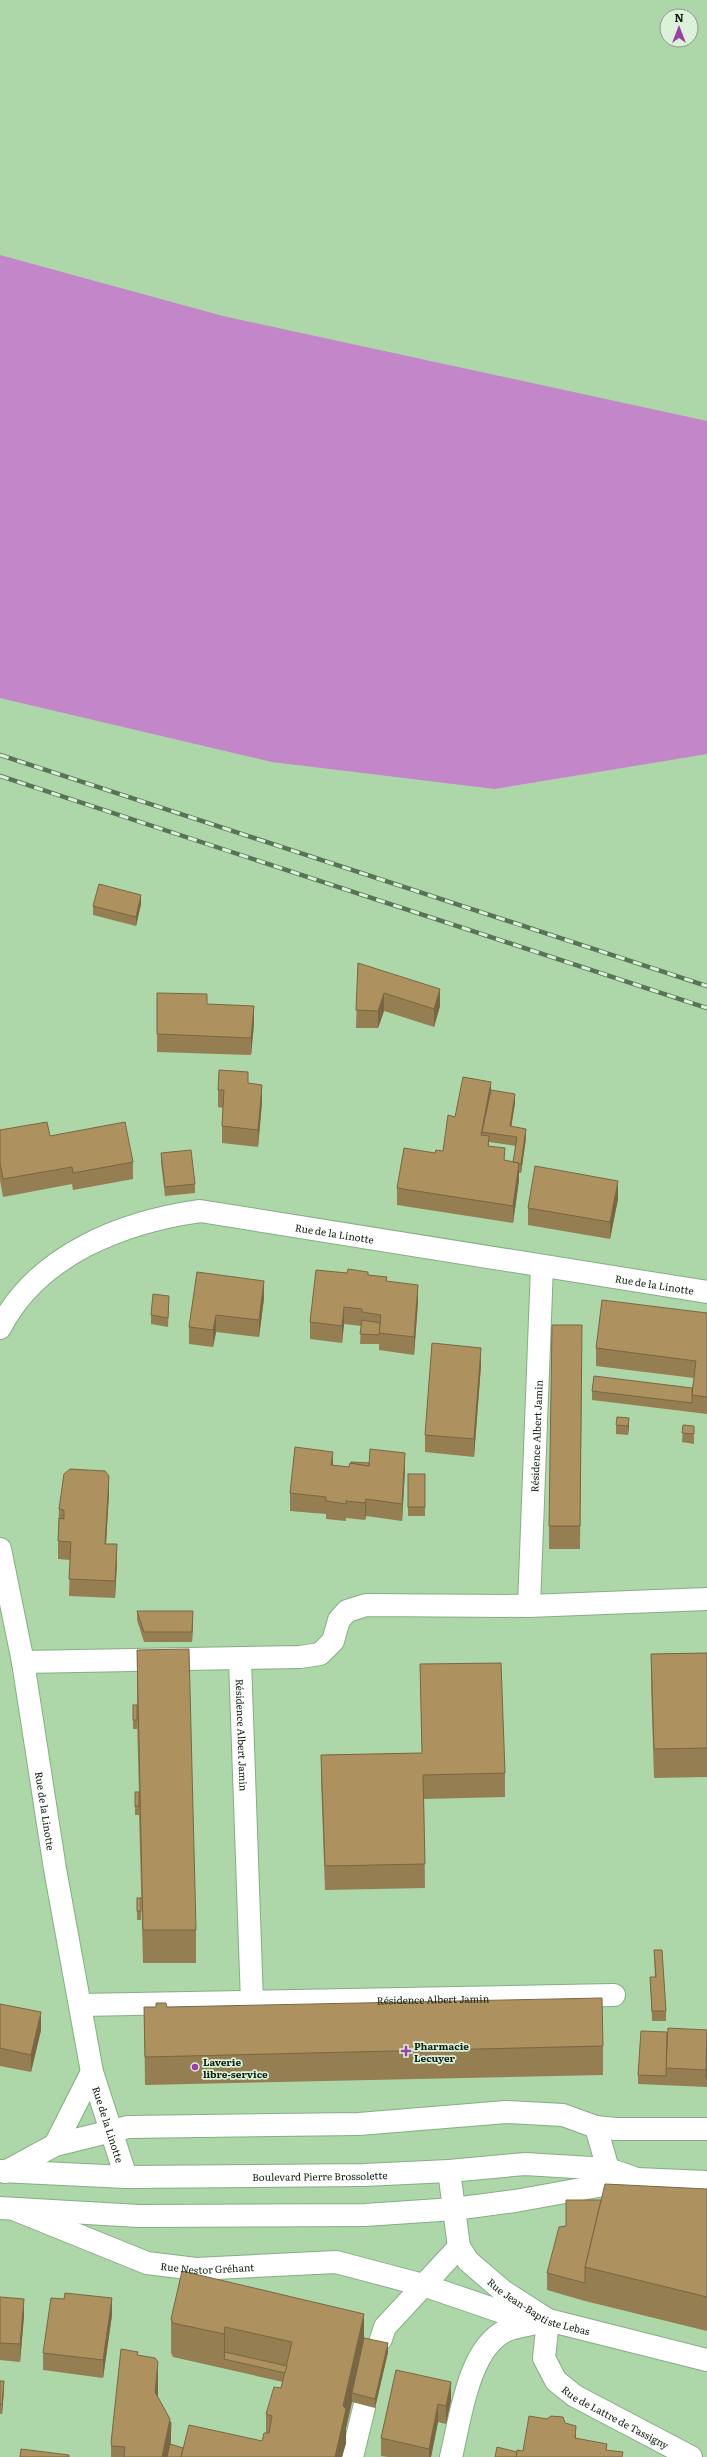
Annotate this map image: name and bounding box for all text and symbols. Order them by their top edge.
north arrow [659,8,699,48]
text: N [674,9,684,25]
street label: Rue de la Linotte [294,1219,375,1246]
street label: Rue de la Linotte [614,1270,695,1297]
street label: Résidence Albert Jamin [526,1379,545,1493]
street label: Résidence Albert Jamin [233,1678,252,1792]
street label: Rue de la Linotte [33,1770,60,1851]
street label: Résidence Albert Jamin [377,1990,490,2007]
place label: Pharmacie Lecuyer [414,2038,469,2065]
marker: Pharmacie Lecuyer [401,2046,411,2056]
place label: Laverie libre-service [203,2054,268,2081]
marker: Laverie libre-service [190,2062,200,2072]
street label: Rue de la Linotte [90,2084,128,2164]
street label: Boulevard Pierre Brossolette [252,2166,388,2183]
street label: Rue Nestor Gréhant [160,2257,254,2277]
street label: Rue Jean-Baptiste Lebas [485,2274,592,2338]
street label: Rue de Lattre de Tassigny [559,2381,672,2452]

